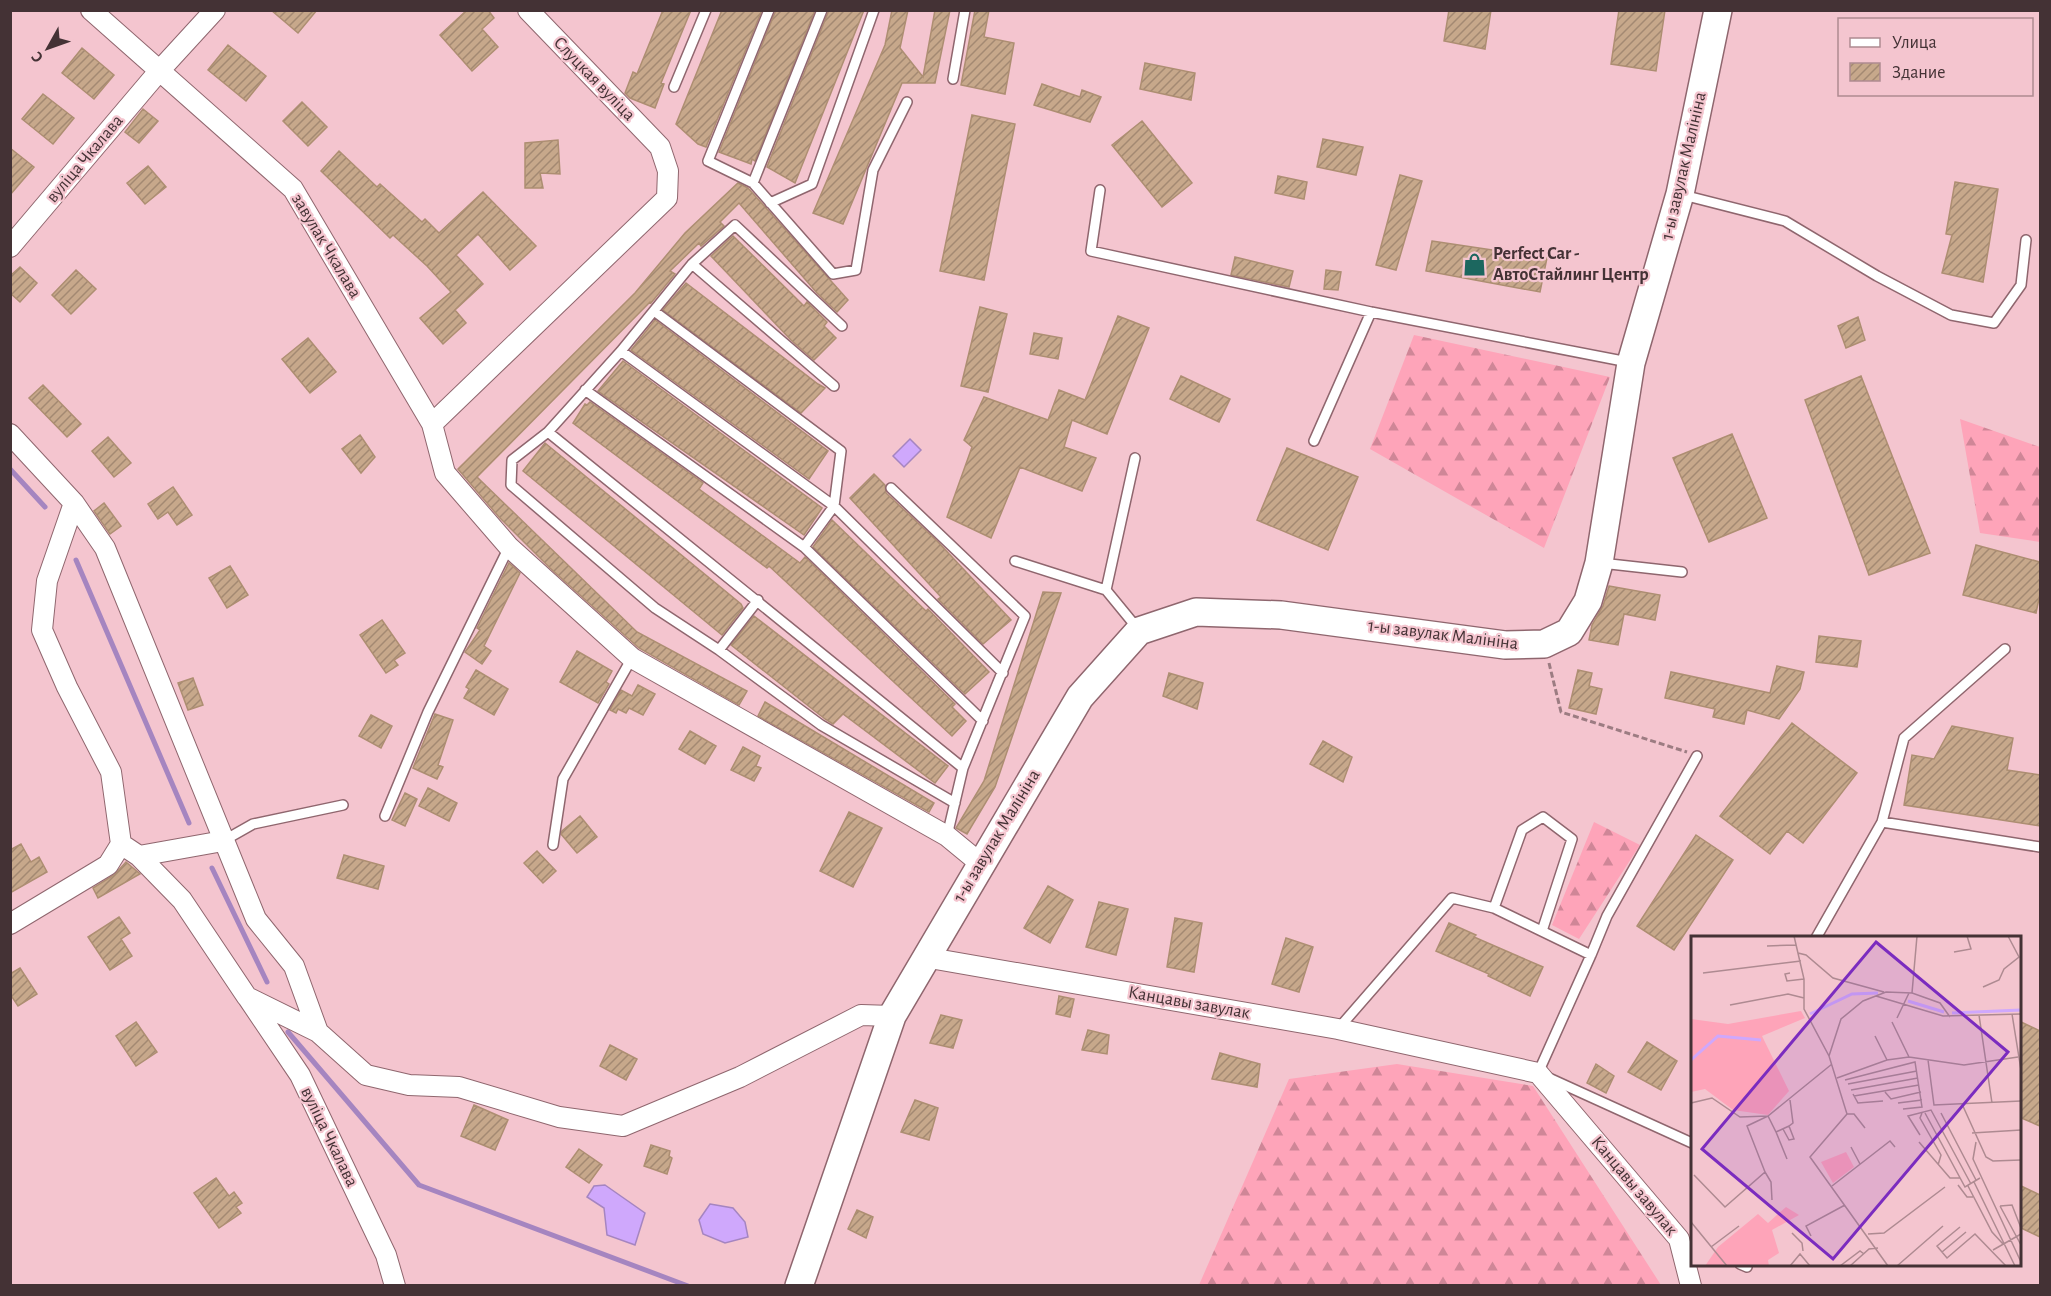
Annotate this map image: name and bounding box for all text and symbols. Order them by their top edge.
north arrow [18,18,78,78]
legend [1838,18,2033,96]
street label: Слуцкая вуліца [550,34,638,124]
text: Улица [1892,34,1937,52]
text: С [28,48,46,66]
text: Здание [1892,64,1946,82]
street label: 1-ы завулак Малініна [1658,90,1710,242]
street label: вуліца Чкалава [43,112,127,206]
street label: завулак Чкалава [288,191,364,301]
place label: Perfect Car - АвтоСтайлинг Центр [1493,245,1649,284]
shop icon: Perfect Car - АвтоСтайлинг Центр [1462,251,1488,277]
street label: 1-ы завулак Малініна [1367,617,1519,653]
street label: 1-ы завулак Малініна [950,767,1044,905]
inset map [1691,936,2021,1266]
street label: Канцавы завулак [1127,983,1252,1023]
street label: вуліца Чкалава [297,1084,361,1190]
street label: Канцавы завулак [1587,1133,1681,1240]

